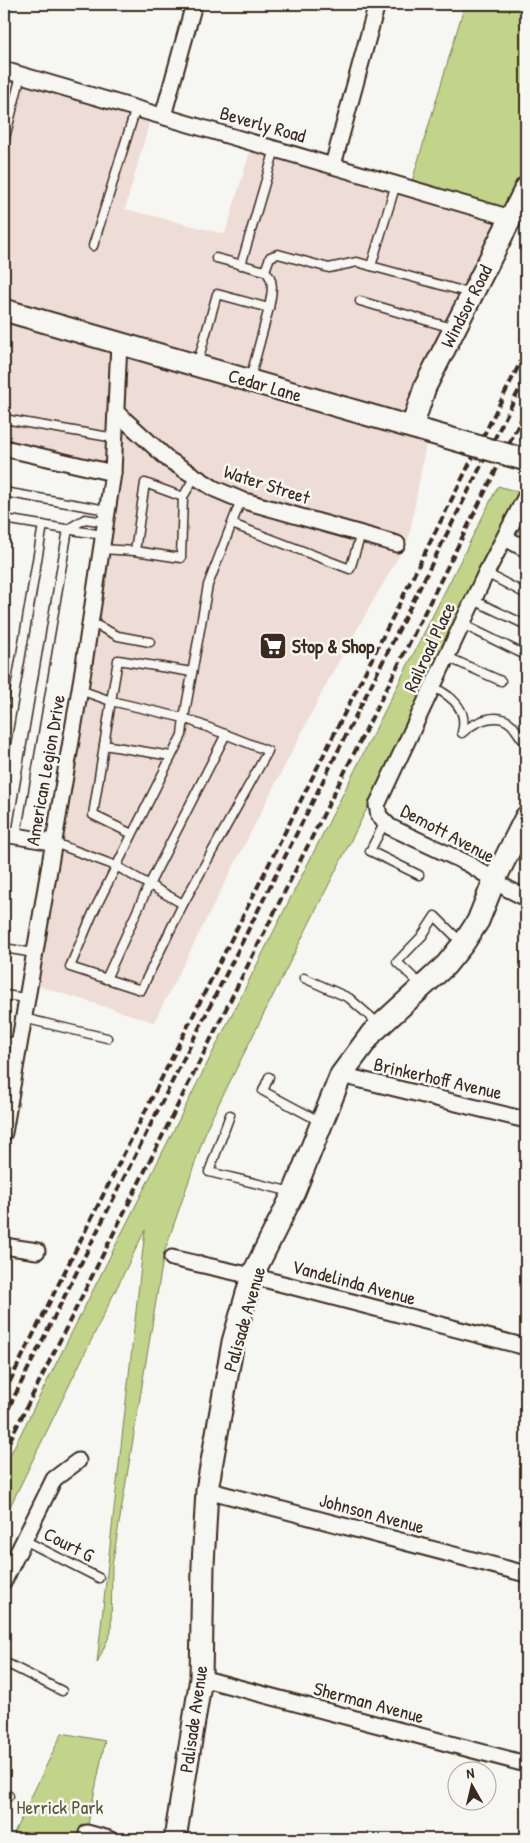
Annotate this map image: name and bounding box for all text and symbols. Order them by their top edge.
street label: Beverly Road [217,99,310,149]
street label: Windsor Road [434,260,498,352]
street label: Cedar Lane [225,362,305,408]
street label: Water Street [221,458,314,510]
street label: Railroad Place [397,598,461,696]
supermarket icon: Stop & Shop [258,631,288,661]
place label: Stop & Shop [292,633,375,660]
street label: American Legion Drive [19,692,71,848]
street label: Demott Avenue [397,797,500,869]
street label: Brinkerhoff Avenue [371,1051,505,1105]
street label: Vandelinda Avenue [289,1253,419,1311]
street label: Palisade Avenue [217,1263,272,1375]
street label: Johnson Avenue [317,1487,428,1540]
street label: Court G [39,1520,99,1568]
street label: Palisade Avenue [173,1663,213,1774]
street label: Sherman Avenue [311,1675,427,1729]
north arrow [448,1760,498,1810]
text: N [465,1763,476,1783]
park label: Herrick Park [17,1794,103,1820]

